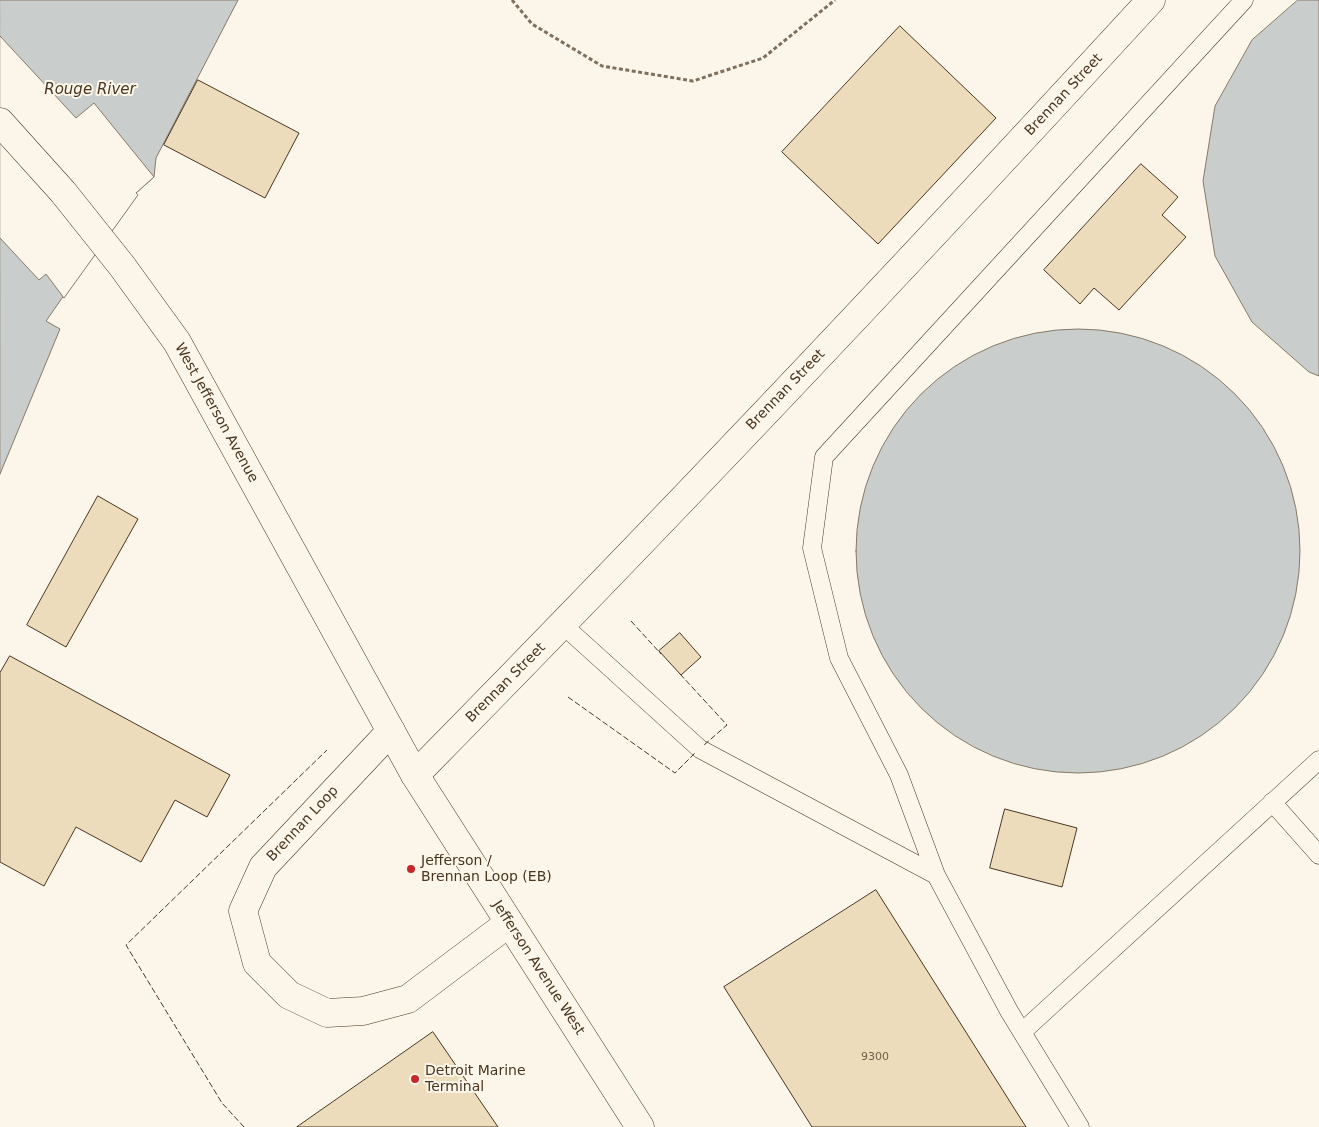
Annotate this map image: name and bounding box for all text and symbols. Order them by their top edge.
street label: Brennan Street [1022,51,1106,139]
water label: Rouge River [44,81,136,99]
street label: West Jefferson Avenue [171,340,261,486]
street label: Brennan Street [743,346,829,434]
street label: Brennan Street [463,640,549,726]
street label: Brennan Loop [264,783,342,865]
place label: Jefferson / Brennan Loop (EB) [421,853,552,886]
marker: Jefferson / Brennan Loop (EB) [405,863,417,875]
street label: Jefferson Avenue West [488,898,588,1038]
house number: 9300 [861,1050,889,1064]
place label: Detroit Marine Terminal [425,1063,526,1096]
marker: Detroit Marine Terminal [409,1073,421,1085]

